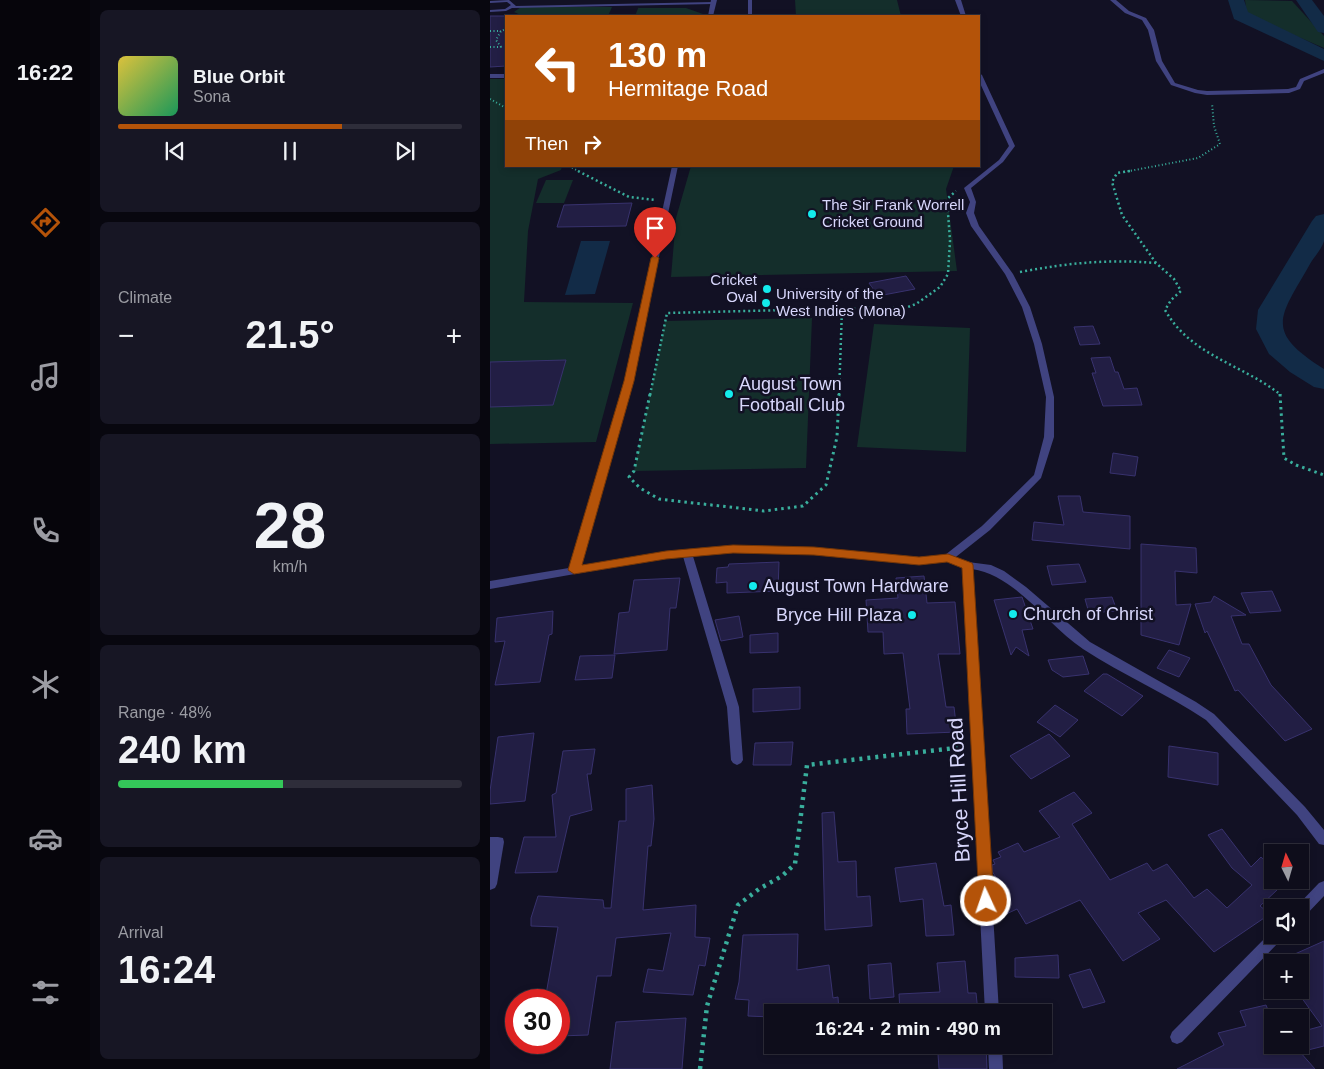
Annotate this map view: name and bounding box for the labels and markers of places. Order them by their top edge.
place label: The Sir Frank Worrell Cricket Ground [822,196,964,230]
pin [634,207,676,258]
marker: The Sir Frank Worrell Cricket Ground [806,208,818,220]
place label: Cricket Oval [710,271,758,305]
marker: Cricket Oval [761,283,773,295]
place label: University of the West Indies (Mona) [776,285,906,319]
marker: University of the West Indies (Mona) [760,297,772,309]
place label: August Town Football Club [739,374,845,415]
marker: August Town Football Club [723,388,735,400]
place label: August Town Hardware [763,576,949,596]
marker: August Town Hardware [747,580,759,592]
place label: Church of Christ [1023,604,1153,624]
place label: Bryce Hill Plaza [776,605,903,625]
marker: Church of Christ [1007,608,1019,620]
marker: Bryce Hill Plaza [906,609,918,621]

